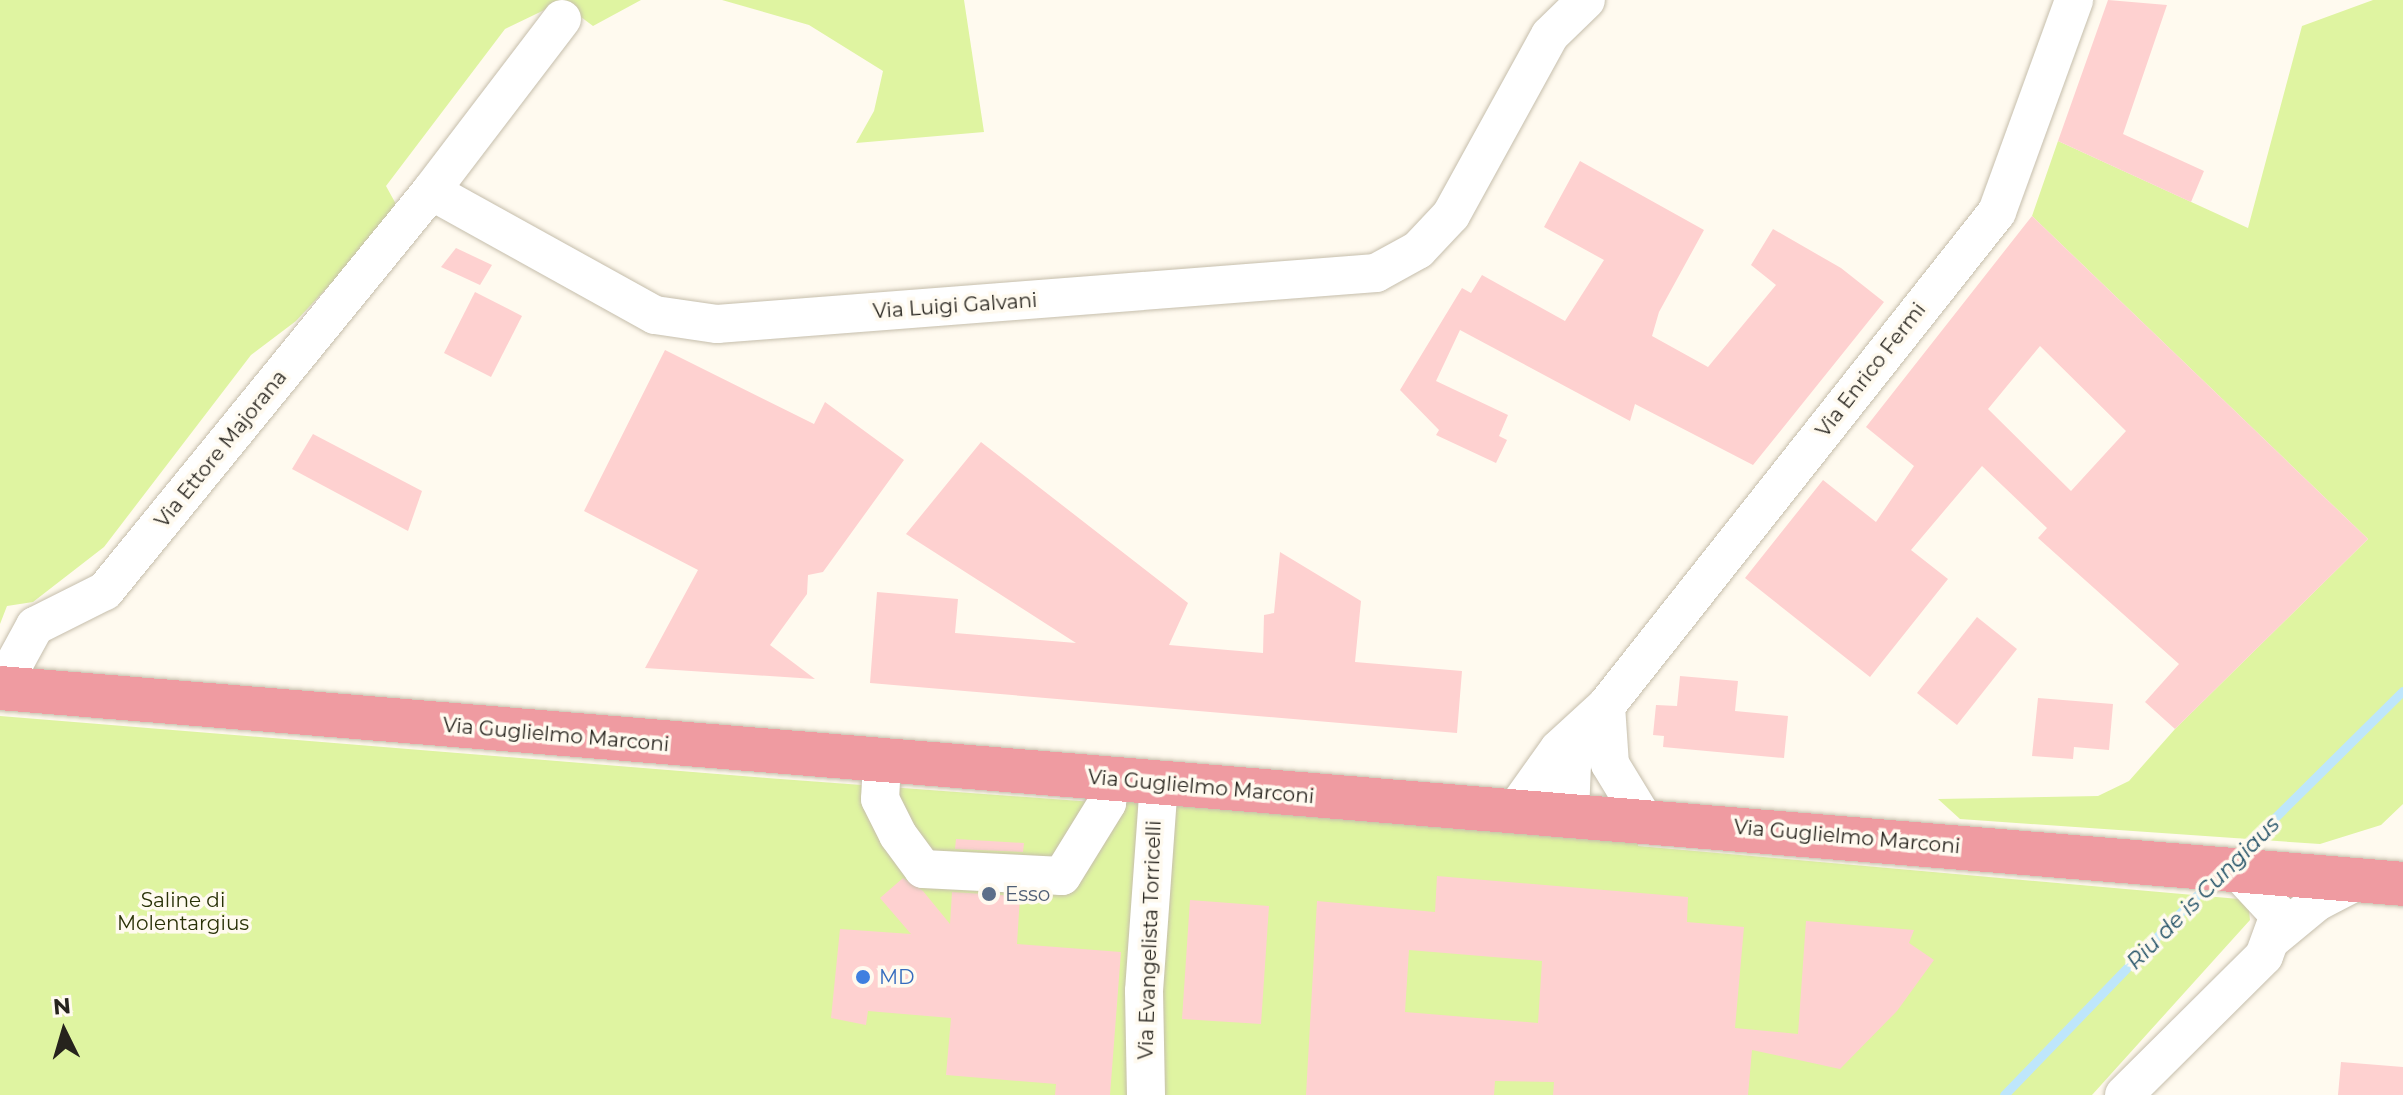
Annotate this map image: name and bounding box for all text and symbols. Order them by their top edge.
street label: Via Luigi Galvani [872,288,1038,324]
street label: Via Enrico Fermi [1811,298,1931,442]
street label: Via Ettore Majorana [150,365,292,533]
street label: Via Guglielmo Marconi [442,713,670,757]
street label: Via Guglielmo Marconi [1087,765,1315,809]
water label: Riu de is Cungiaus [2121,811,2285,975]
street label: Via Guglielmo Marconi [1733,815,1961,859]
street label: Via Evangelista Torricelli [1134,820,1166,1060]
place label: Esso [1005,882,1050,906]
marker: Esso [980,885,998,903]
park label: Saline di Molentargius [117,889,249,936]
place label: MD [879,965,915,989]
marker: MD [854,968,872,986]
north arrow [24,991,104,1071]
text: N [52,992,72,1021]

